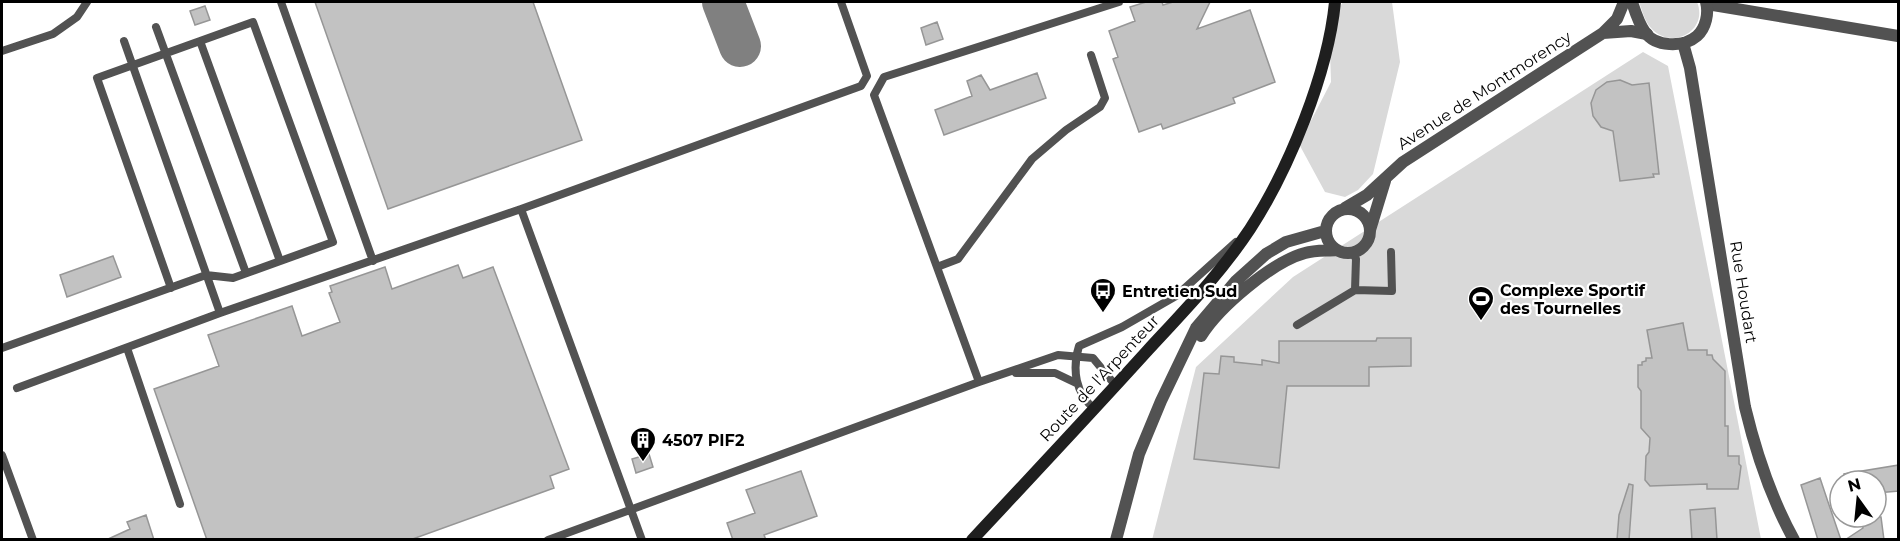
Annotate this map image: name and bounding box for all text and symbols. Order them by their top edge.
street label: Avenue de Montmorency [1394,27,1575,154]
street label: Rue Houdart [1726,240,1761,345]
bus stop icon: Entretien Sud [1088,276,1118,314]
place label: Complexe Sportif des Tournelles [1500,281,1646,318]
place label: Entretien Sud [1122,282,1237,301]
sports icon: Complexe Sportif des Tournelles [1466,284,1496,322]
street label: Route de l'Arpenteur [1036,311,1163,446]
building icon: 4507 PIF2 [628,425,658,463]
place label: 4507 PIF2 [662,431,744,450]
north arrow [1828,469,1888,529]
text: N [1846,474,1863,496]

